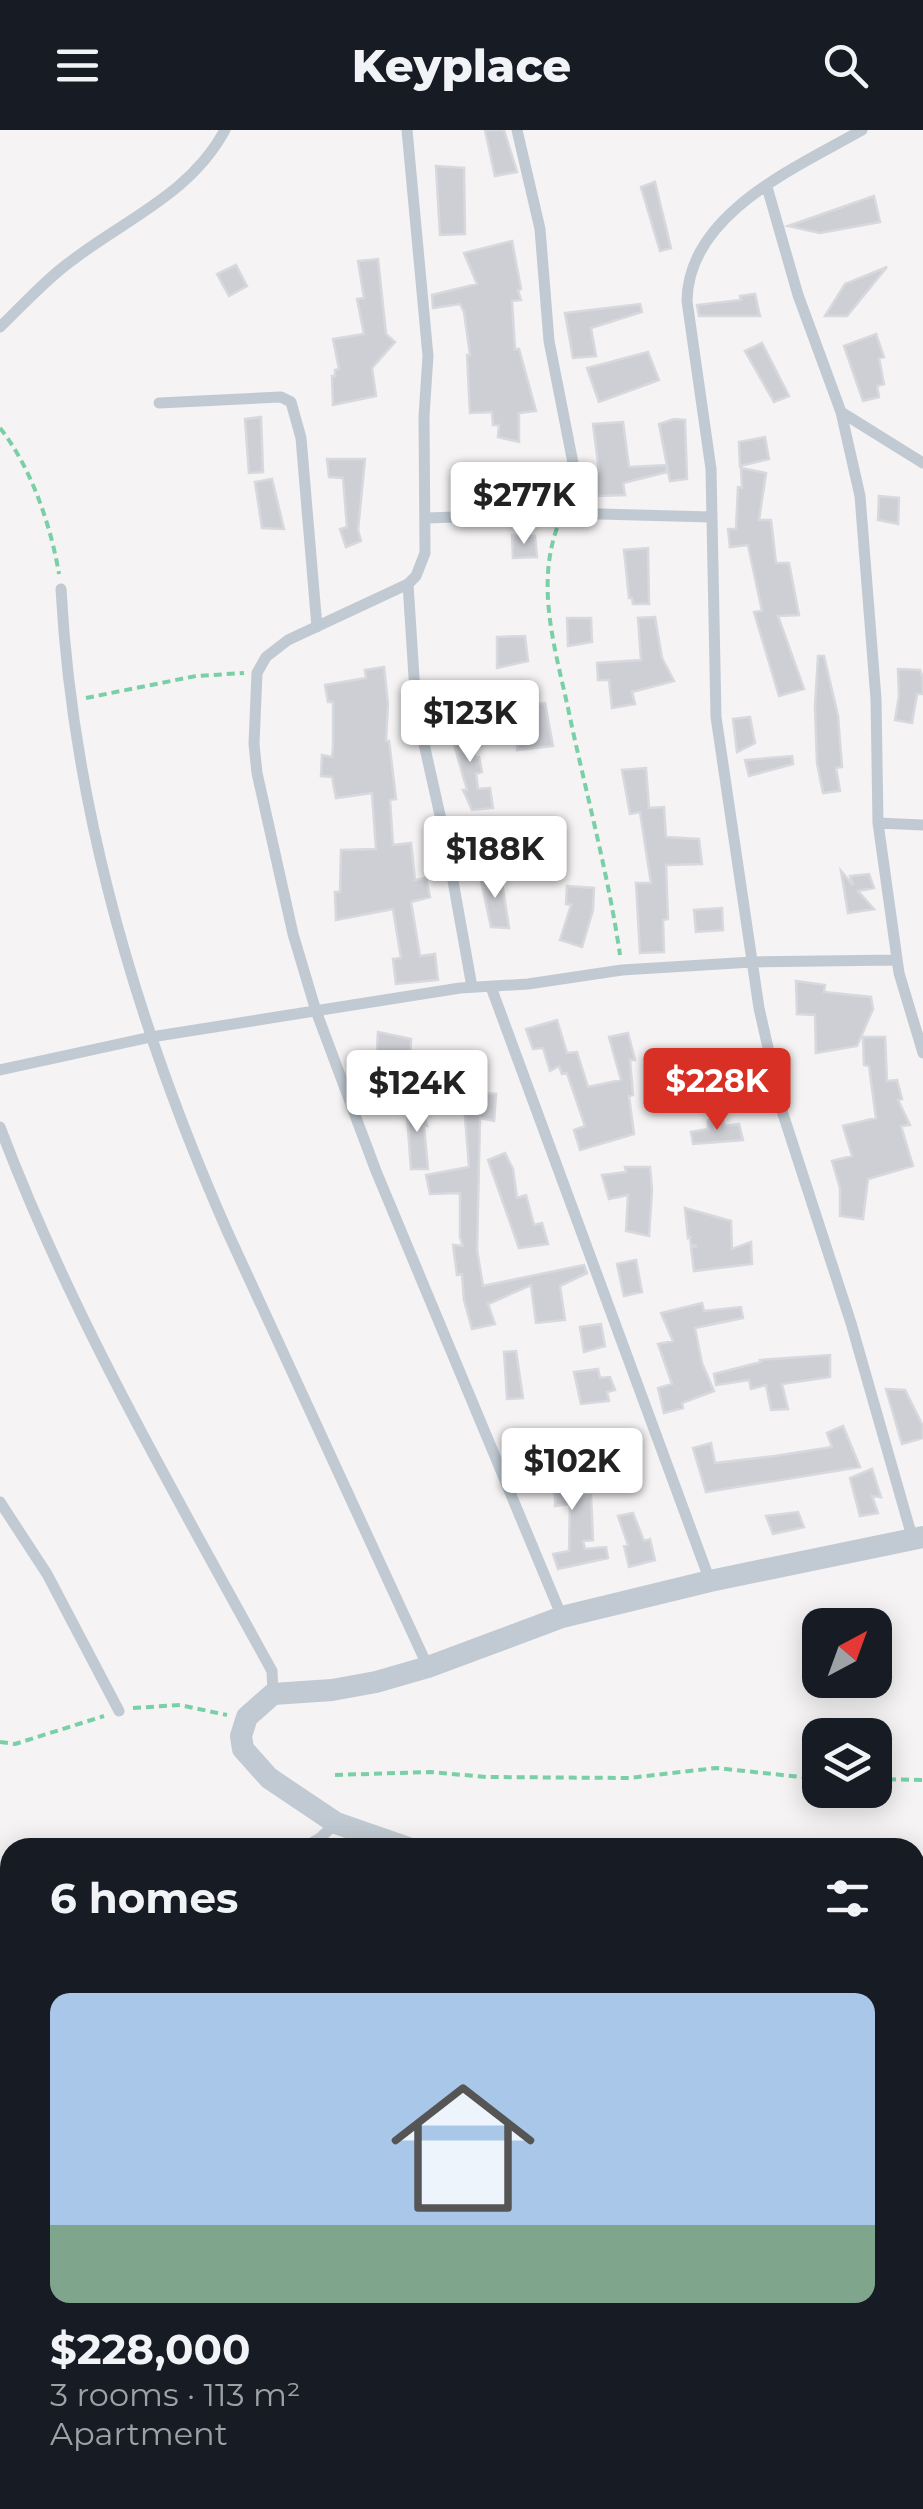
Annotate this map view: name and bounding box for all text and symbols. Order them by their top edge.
icon: menu [50,38,105,93]
text: Keyplace [352,38,571,93]
icon: search [818,38,873,93]
pin: $277K [454,462,594,547]
text: $277K [473,475,575,514]
pin: $123K [400,680,540,765]
text: $123K [423,693,517,732]
pin: $188K [425,816,565,901]
text: $188K [446,829,544,868]
pin: $228K [647,1048,787,1133]
pin: $124K [347,1050,487,1135]
text: $228K [666,1061,768,1100]
text: $124K [369,1063,465,1102]
pin: $102K [502,1428,642,1513]
text: $102K [524,1441,620,1480]
north arrow [802,1608,892,1698]
map controls [802,1608,892,1808]
button: layers [802,1718,892,1808]
icon: filters [820,1871,875,1926]
text: 6 homes [50,1872,238,1924]
icon: home [373,2058,553,2238]
text: $228,000 [50,2323,251,2375]
text: 3 rooms · 113 m² [50,2375,301,2414]
text: Apartment [50,2414,228,2453]

